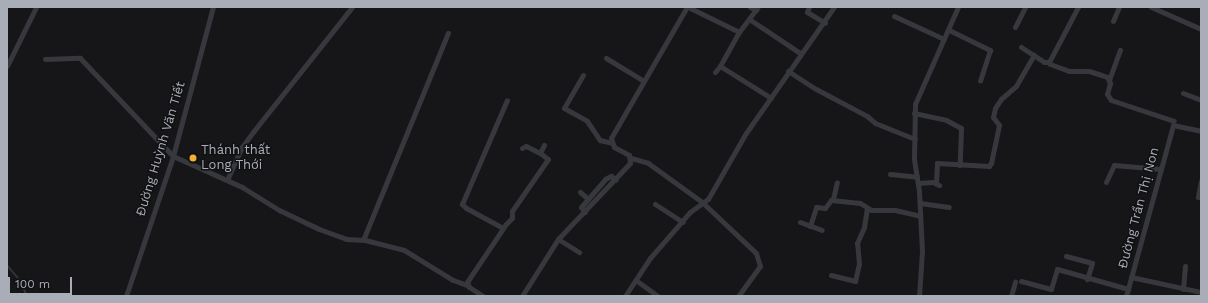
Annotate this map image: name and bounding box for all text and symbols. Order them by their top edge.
street label: Đường Huỳnh Văn Tiết [133,79,189,219]
place label: Thánh thất Long Thới [201,143,271,174]
street label: Đường Trần Thị Non [1115,145,1163,271]
marker: Thánh thất Long Thới [188,153,198,163]
scale bar [10,269,74,295]
text: 100 m [15,277,50,291]

